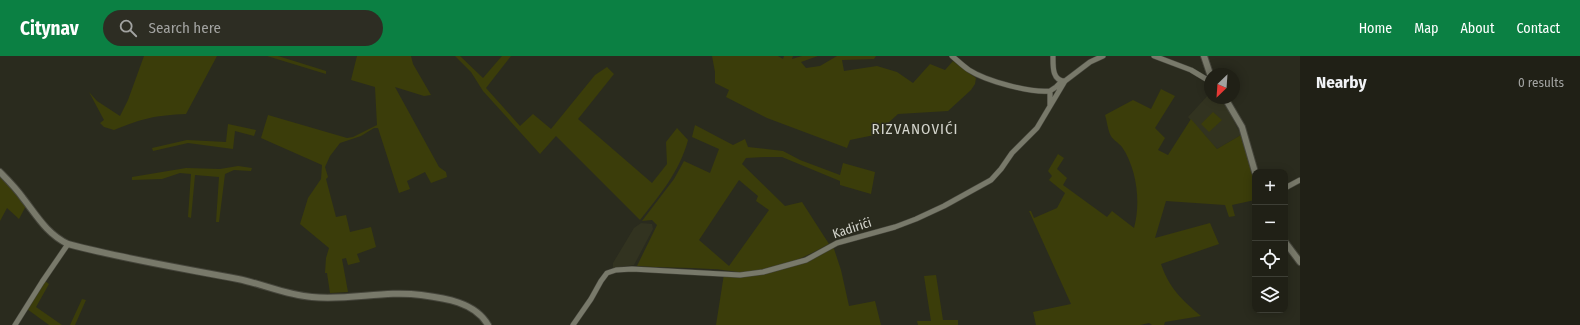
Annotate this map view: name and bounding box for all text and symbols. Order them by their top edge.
search box [103,10,383,46]
text: Citynav [20,17,79,40]
icon: search [117,17,139,39]
text: Search here [149,19,221,37]
text: Home [1359,20,1392,37]
text: Map [1414,20,1438,37]
text: About [1460,20,1495,37]
text: Contact [1517,20,1560,37]
north arrow [1204,68,1240,104]
text: Nearby [1316,72,1367,93]
text: 0 results [1518,75,1564,90]
district label: RIZVANOVIĆI [871,120,959,138]
map controls [1252,169,1288,313]
button: + [1252,169,1288,205]
button: − [1252,205,1288,241]
street label: Kadirići [831,215,873,241]
button: locate [1252,241,1288,277]
button: layers [1252,277,1288,313]

